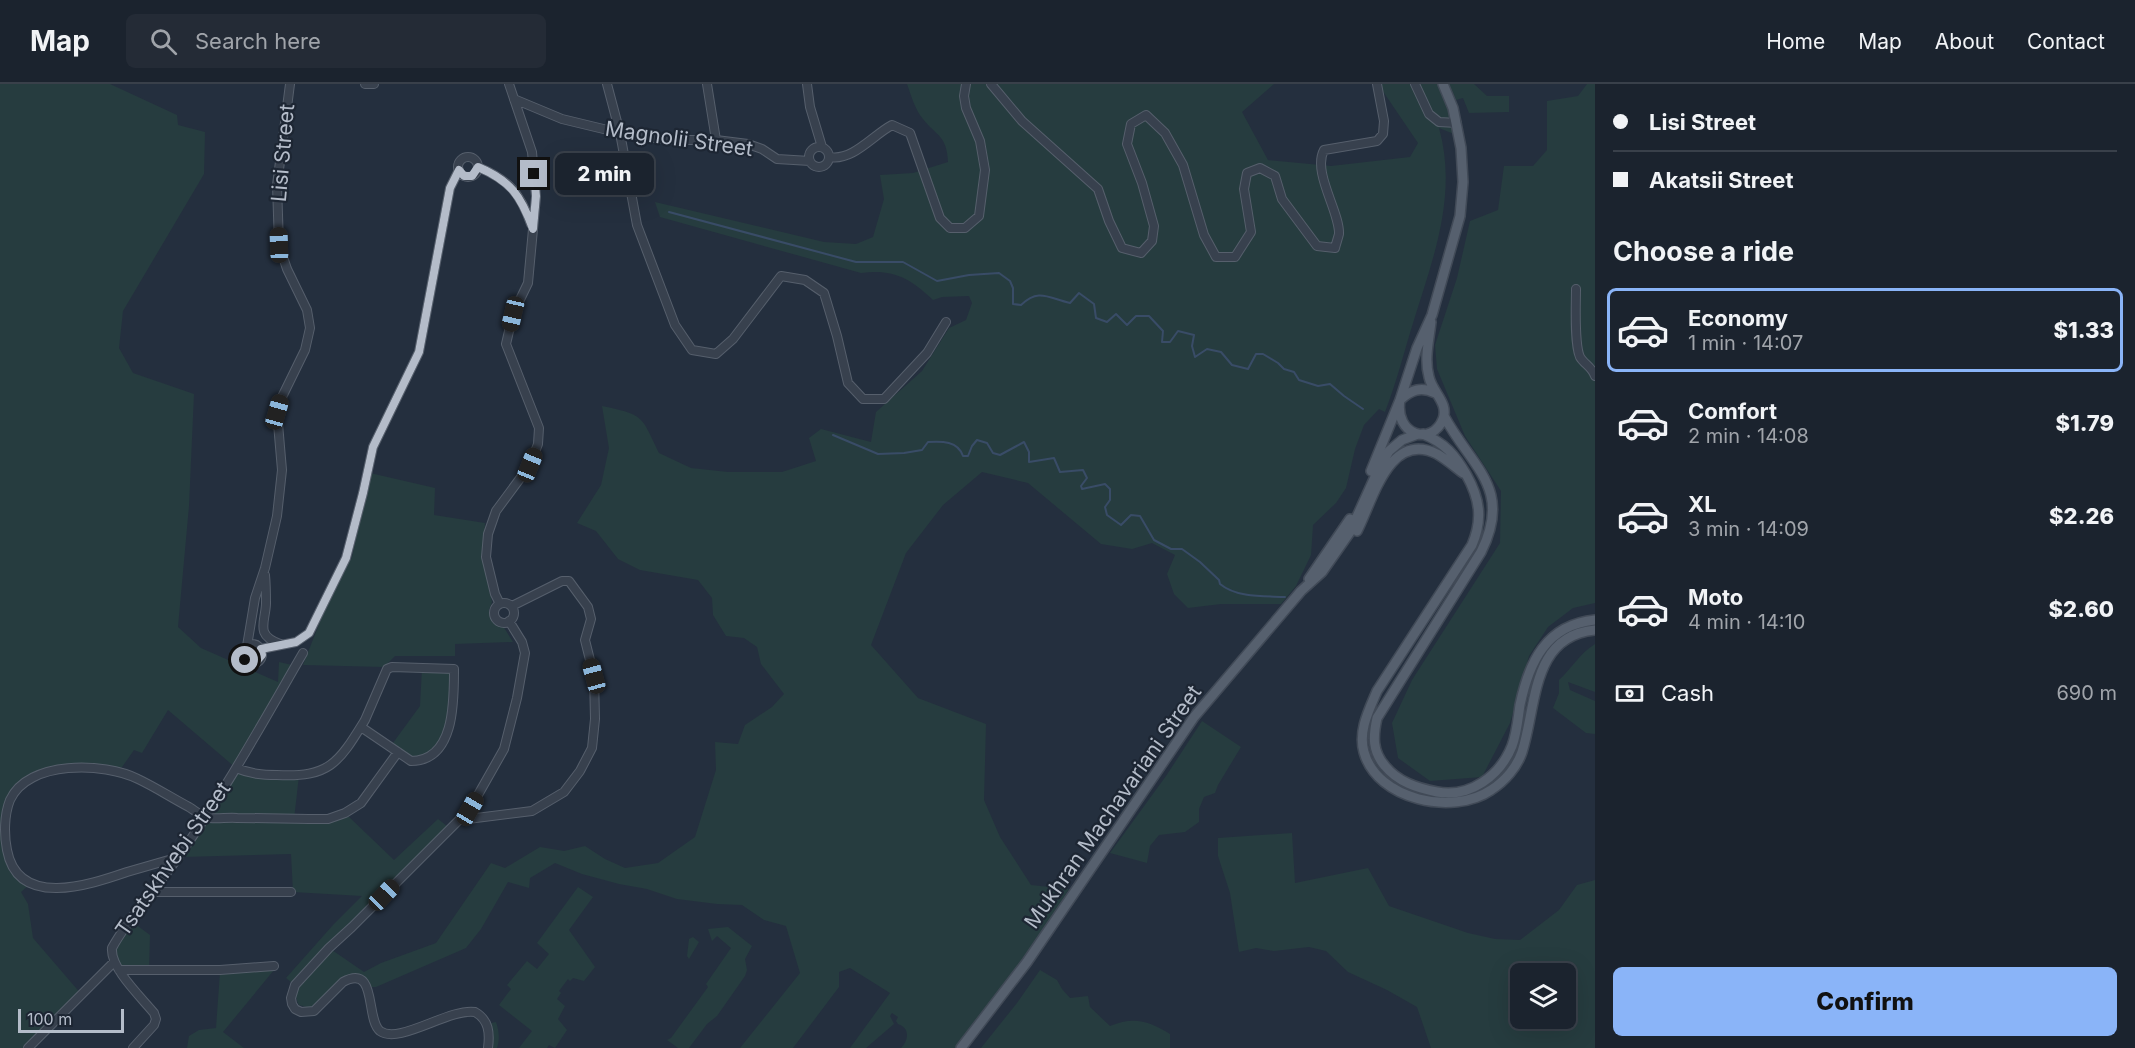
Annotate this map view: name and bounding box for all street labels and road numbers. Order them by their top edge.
street label: Lisi Street [266,103,299,203]
street label: Magnolii Street [604,116,755,161]
street label: Mukhran Machavariani Street [1019,680,1206,933]
street label: Tsatskhvebi Street [110,776,235,941]

